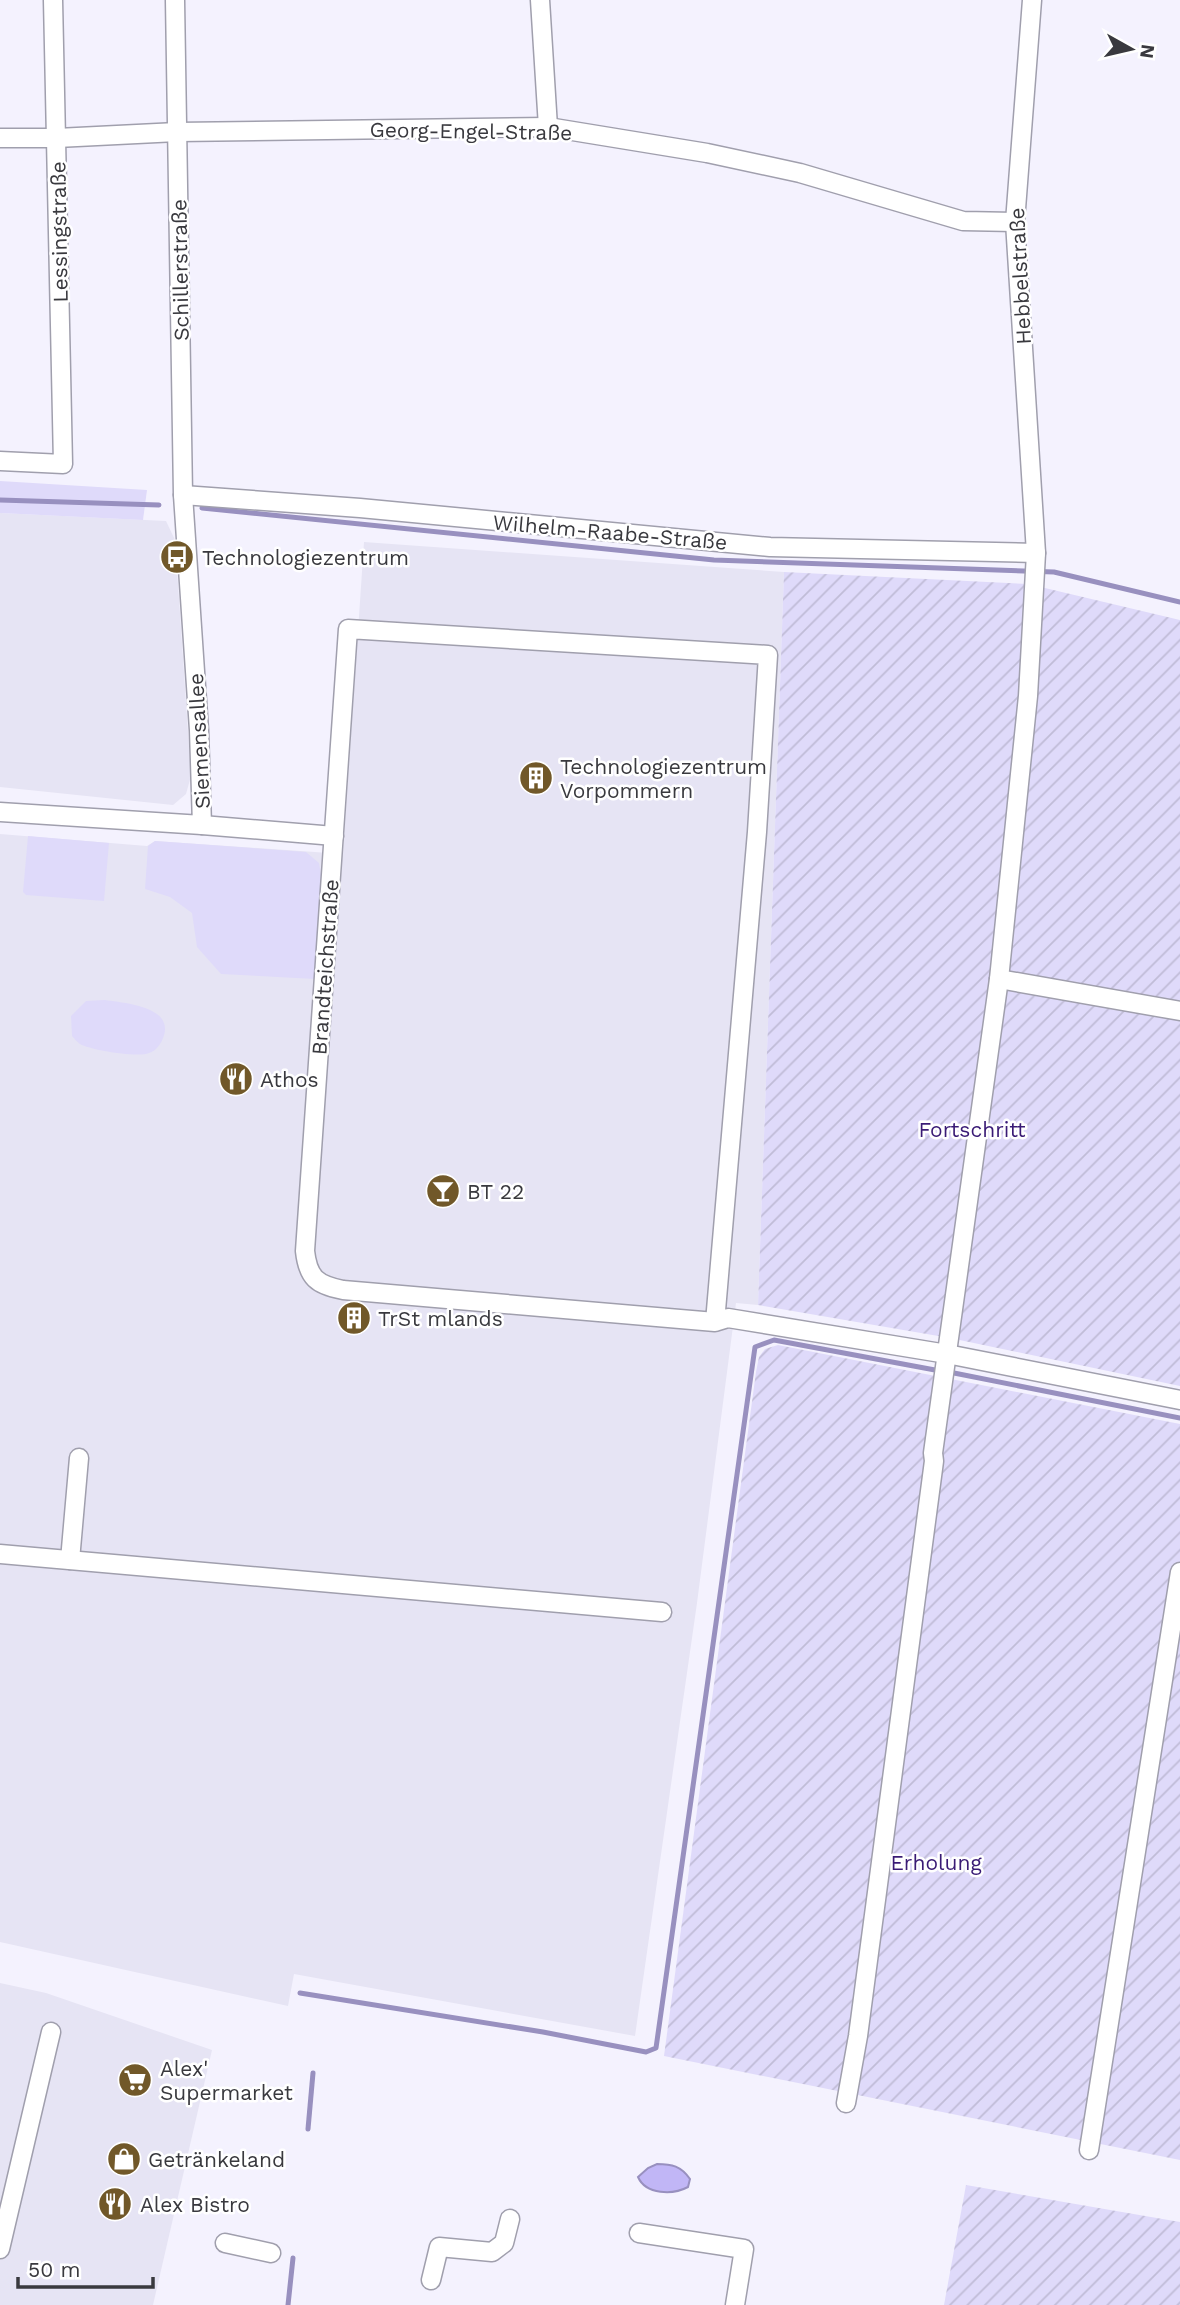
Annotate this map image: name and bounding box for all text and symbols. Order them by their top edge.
north arrow [1096,14,1166,84]
text: N [1135,43,1160,60]
street label: Georg-Engel-Straße [369,117,573,145]
street label: Lessingstraße [45,161,73,303]
street label: Schillerstraße [166,199,194,341]
street label: Hebbelstraße [1004,207,1036,345]
street label: Wilhelm-Raabe-Straße [492,509,728,555]
bus stop icon: Technologiezentrum [158,538,196,576]
place label: Technologiezentrum [202,545,409,570]
street label: Siemensallee [183,672,215,810]
place label: Technologiezentrum Vorpommern [560,754,767,803]
building icon: Technologiezentrum Vorpommern [517,759,555,797]
street label: Brandteichstraße [306,878,344,1056]
restaurant icon: Athos [217,1060,255,1098]
place label: Athos [260,1067,319,1092]
park label: Fortschritt [918,1117,1026,1142]
bar icon: BT 22 [424,1172,462,1210]
place label: BT 22 [467,1179,524,1204]
building icon: TrSt mlands [335,1299,373,1337]
place label: TrSt mlands [378,1306,503,1331]
park label: Erholung [890,1850,982,1875]
place label: Alex' Supermarket [160,2056,293,2105]
supermarket icon: Alex' Supermarket [116,2061,154,2099]
shop icon: Getränkeland [105,2140,143,2178]
place label: Getränkeland [148,2147,285,2172]
restaurant icon: Alex Bistro [96,2185,134,2223]
place label: Alex Bistro [140,2192,250,2217]
scale bar [18,2246,152,2290]
text: 50 m [28,2257,80,2282]

